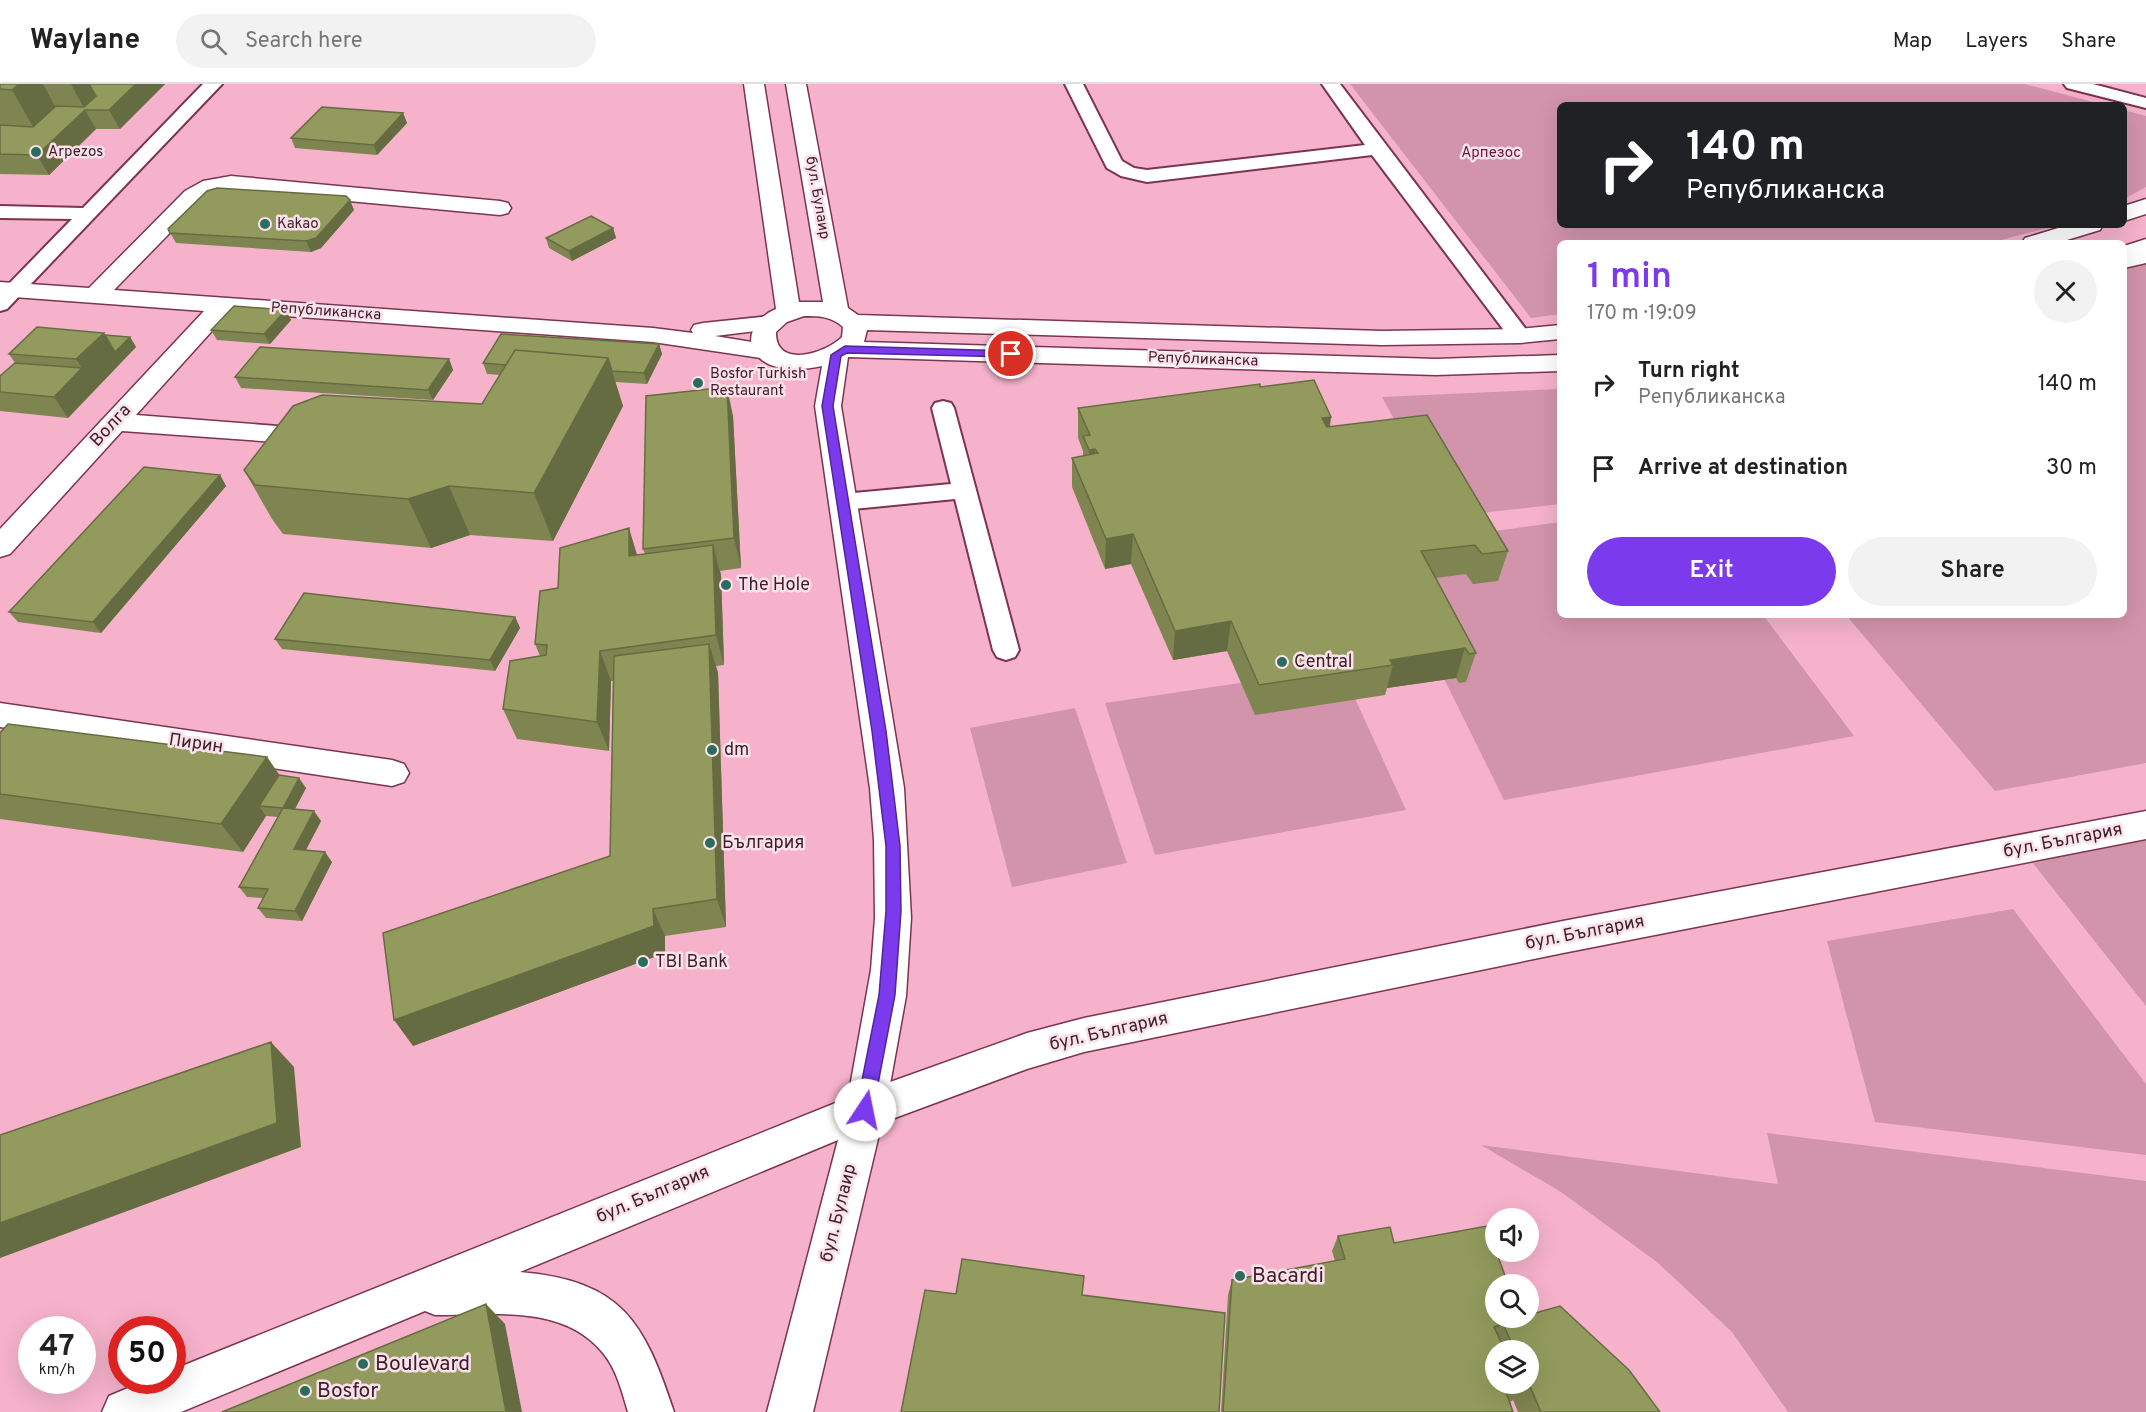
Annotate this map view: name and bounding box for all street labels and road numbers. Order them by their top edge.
street label: бул. Булаир [800,155,834,241]
street label: Републиканска [270,299,382,325]
street label: Републиканска [1147,349,1259,371]
street label: Волга [85,400,137,452]
street label: Пирин [167,729,225,759]
street label: бул. България [2001,818,2125,864]
street label: бул. България [1523,910,1647,956]
street label: бул. България [1048,1007,1170,1057]
street label: бул. България [593,1161,713,1229]
street label: бул. Булаир [816,1161,862,1265]

